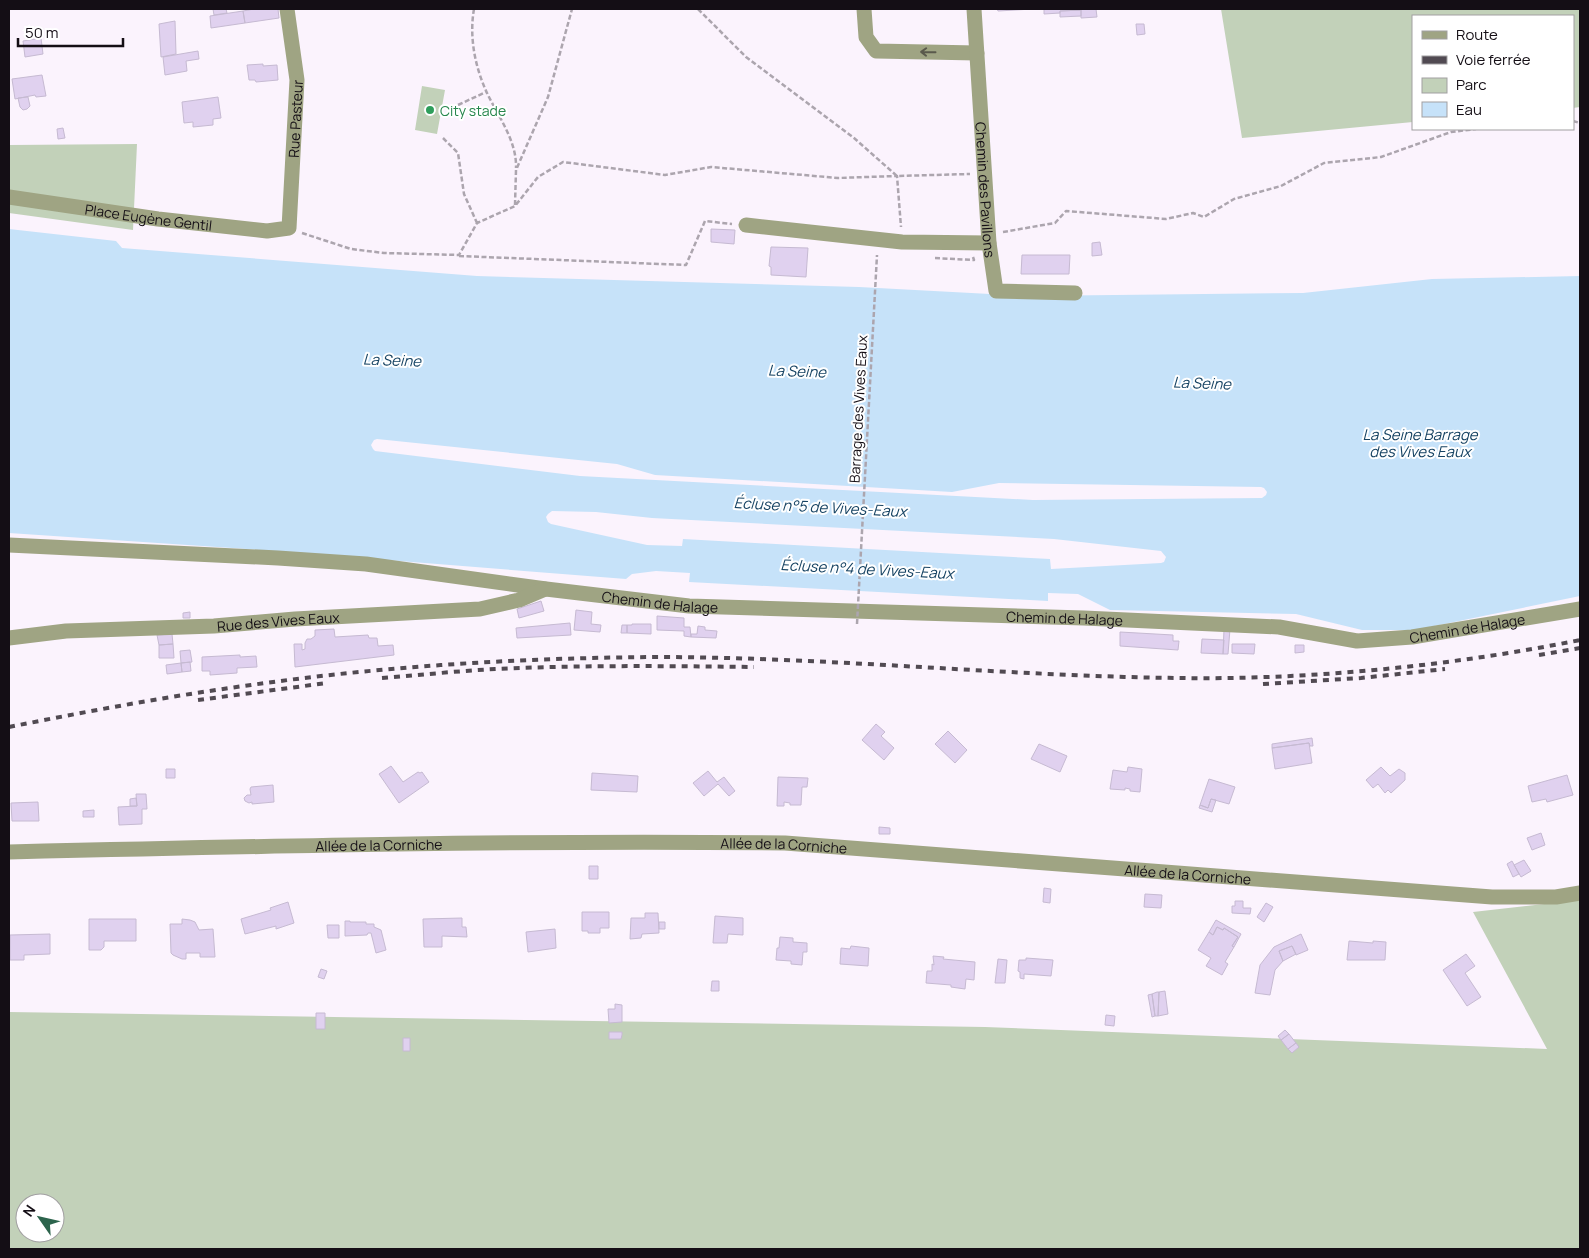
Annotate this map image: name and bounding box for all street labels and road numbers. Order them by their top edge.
street label: Rue Pasteur [283,79,307,158]
street label: Chemin des Pavillons [972,121,1000,259]
street label: Place Eugène Gentil [84,199,213,234]
street label: Barrage des Vives Eaux [845,334,871,483]
street label: Chemin de Halage [601,586,718,616]
street label: Chemin de Halage [1006,606,1123,629]
street label: Rue des Vives Eaux [216,607,341,635]
street label: Chemin de Halage [1408,609,1526,647]
street label: Allée de la Corniche [720,833,848,857]
street label: Allée de la Corniche [315,834,443,855]
street label: Allée de la Corniche [1124,859,1252,888]

